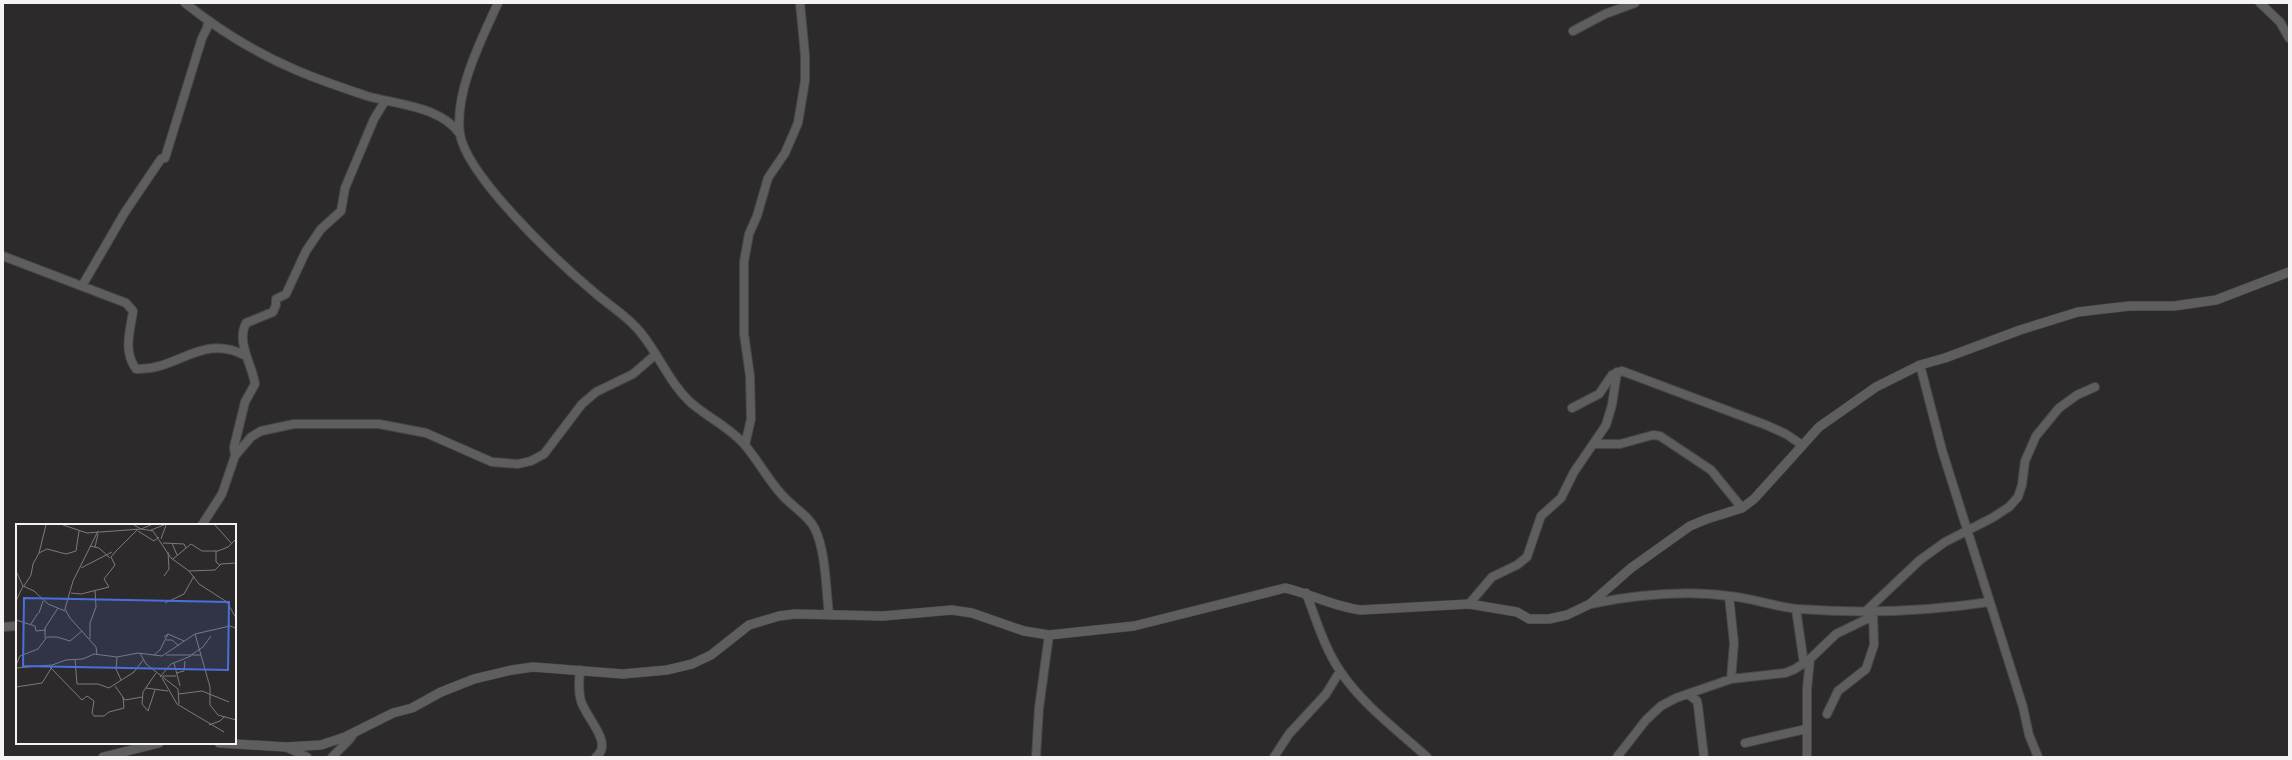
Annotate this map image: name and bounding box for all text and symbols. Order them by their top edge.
inset map [16,524,236,744]

